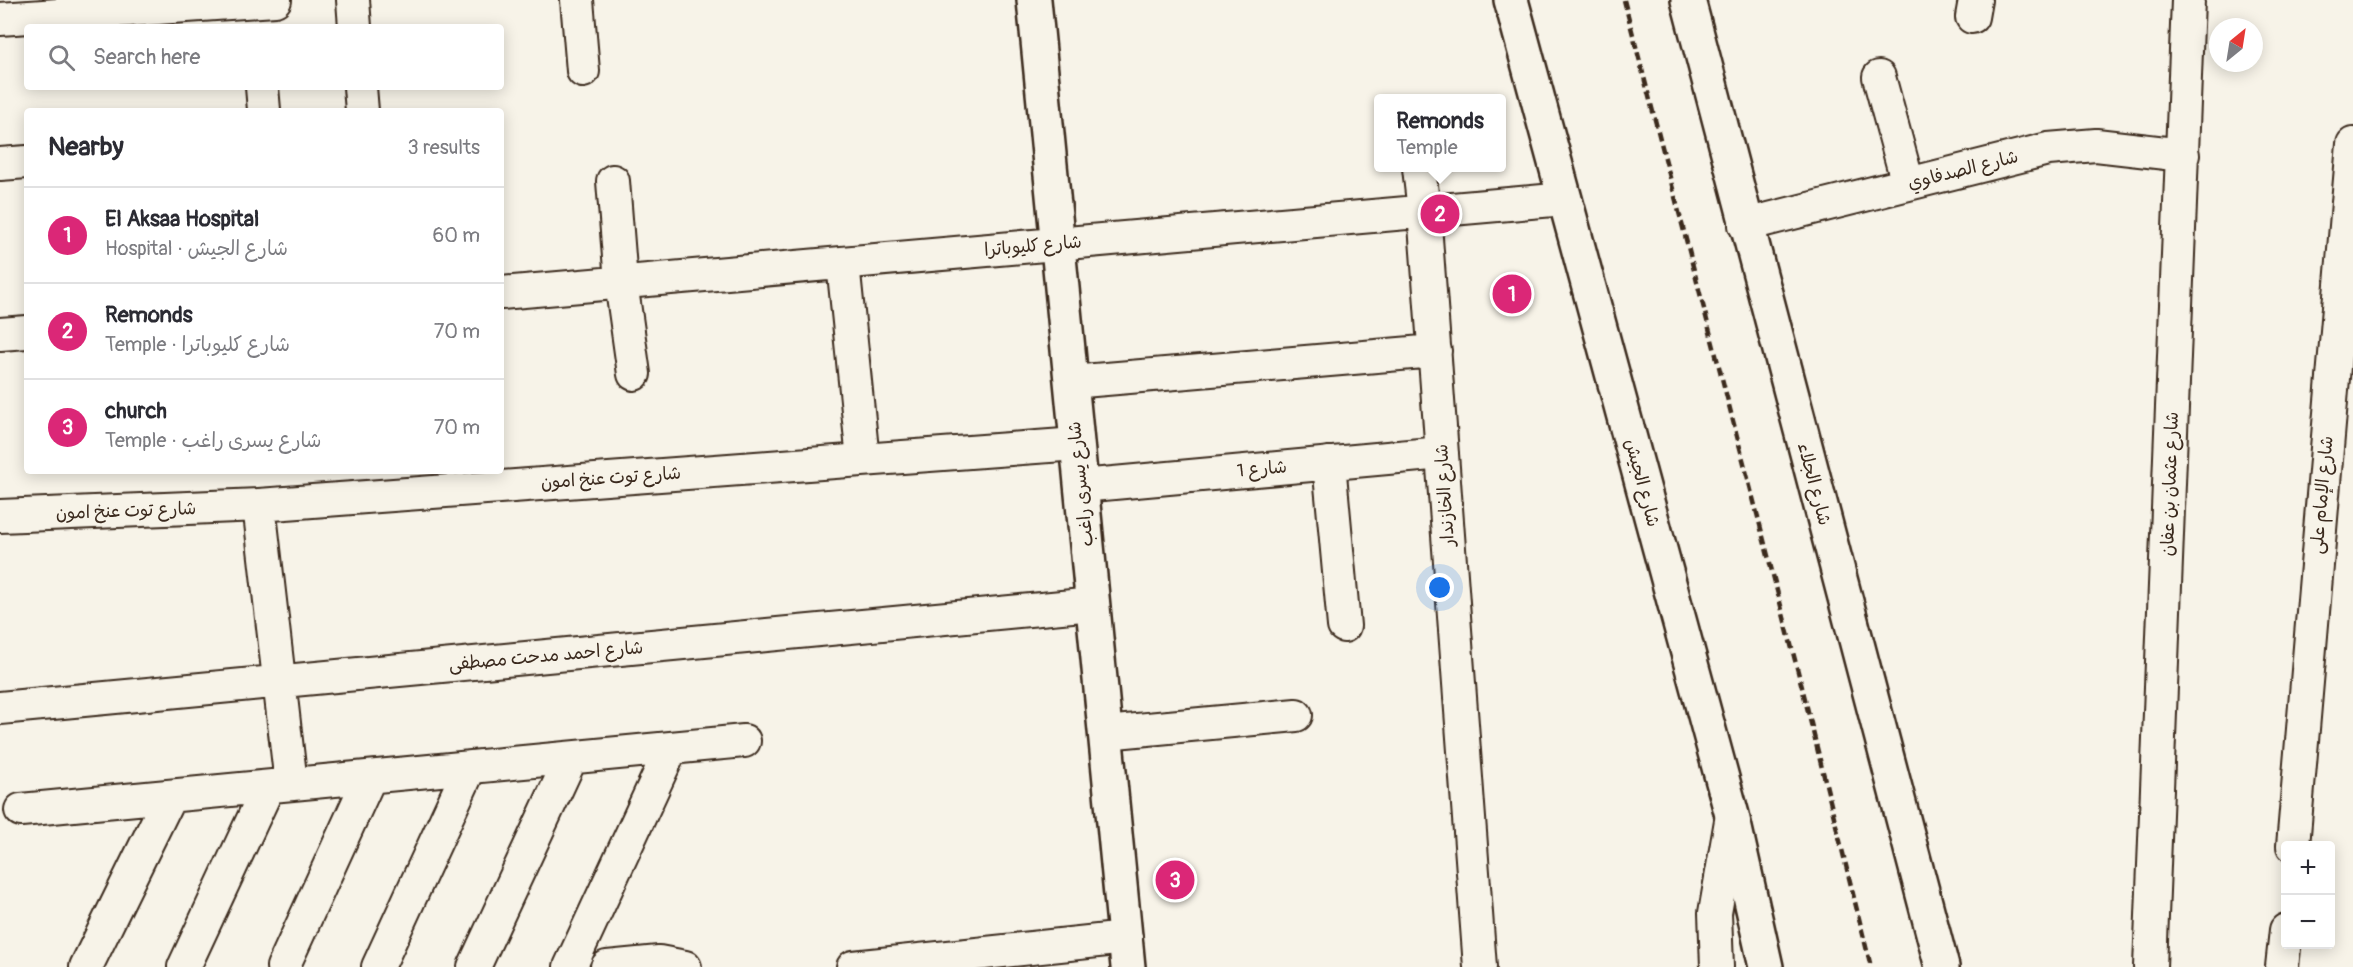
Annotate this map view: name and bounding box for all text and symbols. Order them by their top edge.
north arrow [2209,18,2263,72]
search box [24,24,504,90]
icon: search [45,41,78,74]
text: Search here [93,43,200,71]
popup [1374,94,1506,172]
text: Remonds [1396,107,1484,135]
text: Nearby [48,131,124,163]
text: 3 results [408,135,480,160]
text: Temple [1396,135,1458,160]
street label: شارع الصدفاوي [1905,145,2021,196]
pin: 2 [1420,192,1460,236]
text: El Aksaa Hospital [105,205,259,233]
text: 1 [64,223,71,248]
text: 60 m [433,223,480,248]
street label: شارع كليوباترا [983,230,1083,262]
text: Hospital · شارع الجيش [105,236,288,261]
pin: 1 [1492,272,1532,316]
text: Remonds [105,301,193,329]
text: 2 [62,319,73,344]
text: 70 m [434,319,480,344]
text: Temple · شارع كليوباترا [105,332,290,357]
text: church [105,397,167,425]
street label: شارع عثمان بن عفان [2156,411,2184,557]
text: 3 [62,415,73,440]
text: 70 m [434,415,480,440]
street label: شارع يسرى راغب [1063,420,1099,548]
text: Temple · شارع يسرى راغب [105,428,321,453]
street label: شارع الإمام على [2305,435,2341,555]
street label: شارع الجيش [1619,436,1665,530]
street label: شارع الجلاء [1792,440,1836,528]
street label: شارع الخازندار [1430,443,1460,549]
street label: شارع 1 [1236,455,1288,483]
street label: شارع توت عنخ امون [540,462,682,494]
street label: شارع توت عنخ امون [55,497,197,525]
your location [1425,573,1454,602]
street label: شارع احمد مدحت مصطفى [448,636,644,676]
map controls [2281,841,2335,949]
button: + [2281,841,2335,895]
pin: 3 [1156,858,1194,902]
button: − [2281,895,2335,949]

